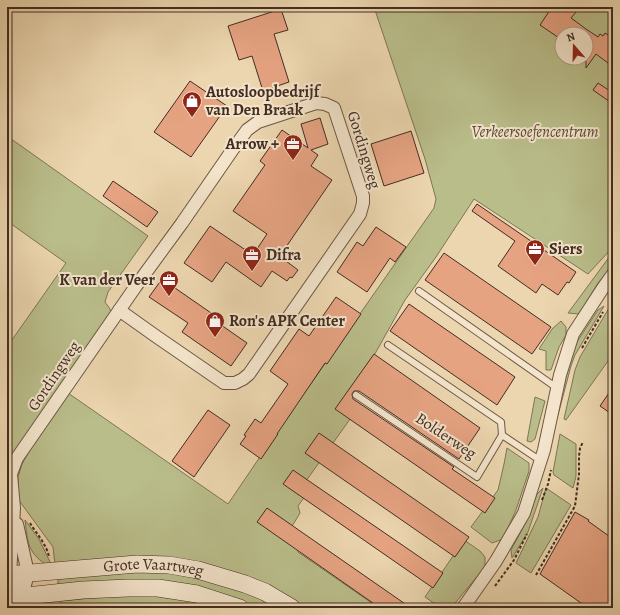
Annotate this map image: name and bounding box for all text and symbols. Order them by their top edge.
north arrow [554,26,594,66]
text: N [564,29,577,45]
place label: Autosloopbedrijf van Den Braak [205,81,322,121]
shop icon: Autosloopbedrijf van Den Braak [181,90,203,118]
street label: Gordingweg [342,108,386,192]
park label: Verkeersoefencentrum [471,121,599,143]
place label: Arrow + [225,133,279,155]
office icon: Arrow + [282,133,304,161]
office icon: Siers [524,238,546,266]
place label: Siers [549,238,583,260]
office icon: Difra [241,244,263,272]
place label: Difra [266,244,302,266]
place label: K van der Veer [59,269,155,291]
office icon: K van der Veer [158,269,180,297]
shop icon: Ron's APK Center [204,310,226,338]
place label: Ron's APK Center [229,310,345,332]
street label: Gordingweg [22,337,86,415]
street label: Bolderweg [411,407,481,465]
street label: Grote Vaartweg [102,553,206,582]

